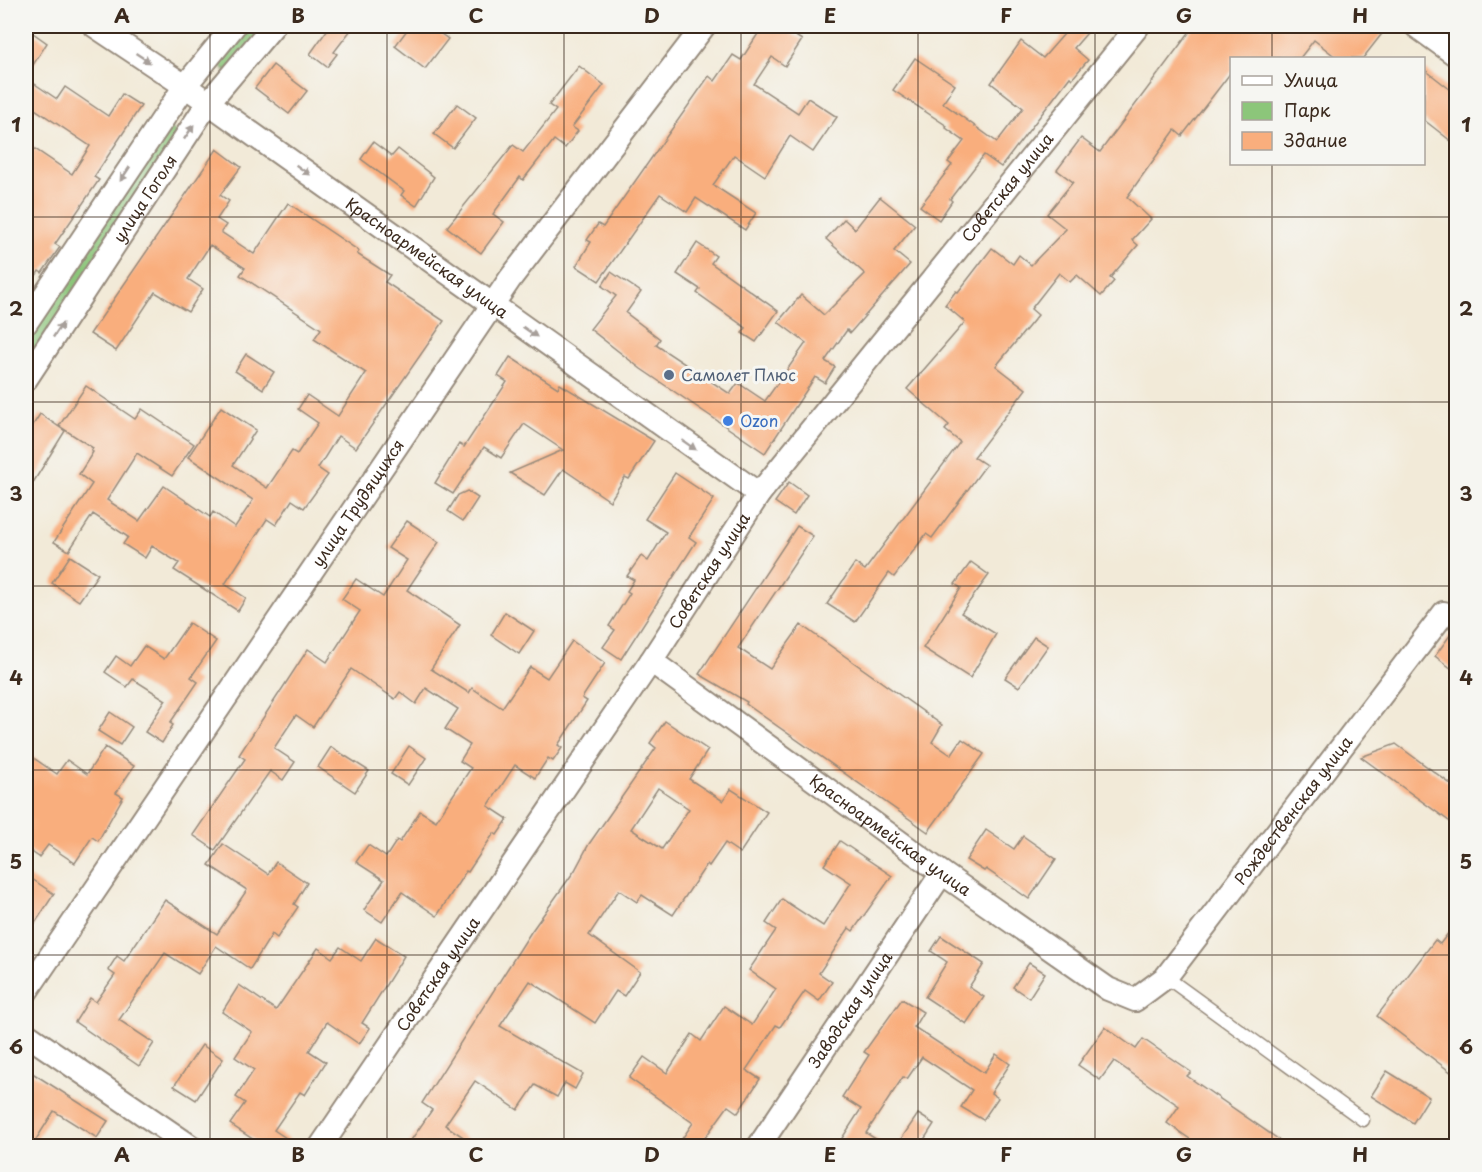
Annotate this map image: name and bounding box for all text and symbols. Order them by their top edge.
text: A [114,0,130,30]
text: B [291,0,305,30]
text: C [468,0,484,30]
text: D [644,0,660,30]
text: E [824,0,836,30]
text: F [1000,0,1012,30]
text: G [1176,0,1192,30]
text: H [1352,0,1368,30]
one-way arrow [135,52,151,64]
legend [1230,57,1425,165]
text: Улица [1284,66,1338,93]
text: Парк [1284,96,1331,123]
text: 1 [11,109,21,139]
text: 1 [1461,109,1471,139]
one-way arrow [183,125,195,141]
text: Здание [1284,126,1347,153]
street label: Советская улица [955,127,1058,247]
street label: улица Гоголя [106,149,182,247]
one-way arrow [294,164,310,176]
one-way arrow [120,166,131,183]
street label: Красноармейская улица [341,191,514,323]
text: 2 [9,293,23,323]
text: 2 [1459,293,1473,323]
one-way arrow [52,322,63,338]
one-way arrow [522,326,538,338]
place label: Самолет Плюс [681,362,796,386]
marker: Самолет Плюс [662,368,676,382]
place label: Ozon [740,408,778,432]
marker: Ozon [721,414,735,428]
street label: улица Трудящихся [305,434,409,571]
one-way arrow [682,438,697,450]
text: 3 [9,478,23,508]
text: 3 [1459,478,1473,508]
street label: Советская улица [662,507,755,633]
text: 4 [9,662,23,692]
text: 4 [1459,662,1473,692]
street label: Рождественская улица [1228,730,1357,889]
street label: Красноармейская улица [805,768,977,901]
text: 5 [10,846,22,876]
text: 5 [1460,846,1472,876]
street label: Советская улица [389,911,485,1036]
street label: Заводская улица [802,946,897,1072]
text: 6 [9,1031,23,1061]
text: 6 [1459,1031,1473,1061]
text: A [114,1139,130,1169]
text: B [291,1139,305,1169]
text: C [468,1139,484,1169]
text: D [644,1139,660,1169]
text: E [824,1139,836,1169]
text: F [1000,1139,1012,1169]
text: G [1176,1139,1192,1169]
text: H [1352,1139,1368,1169]

